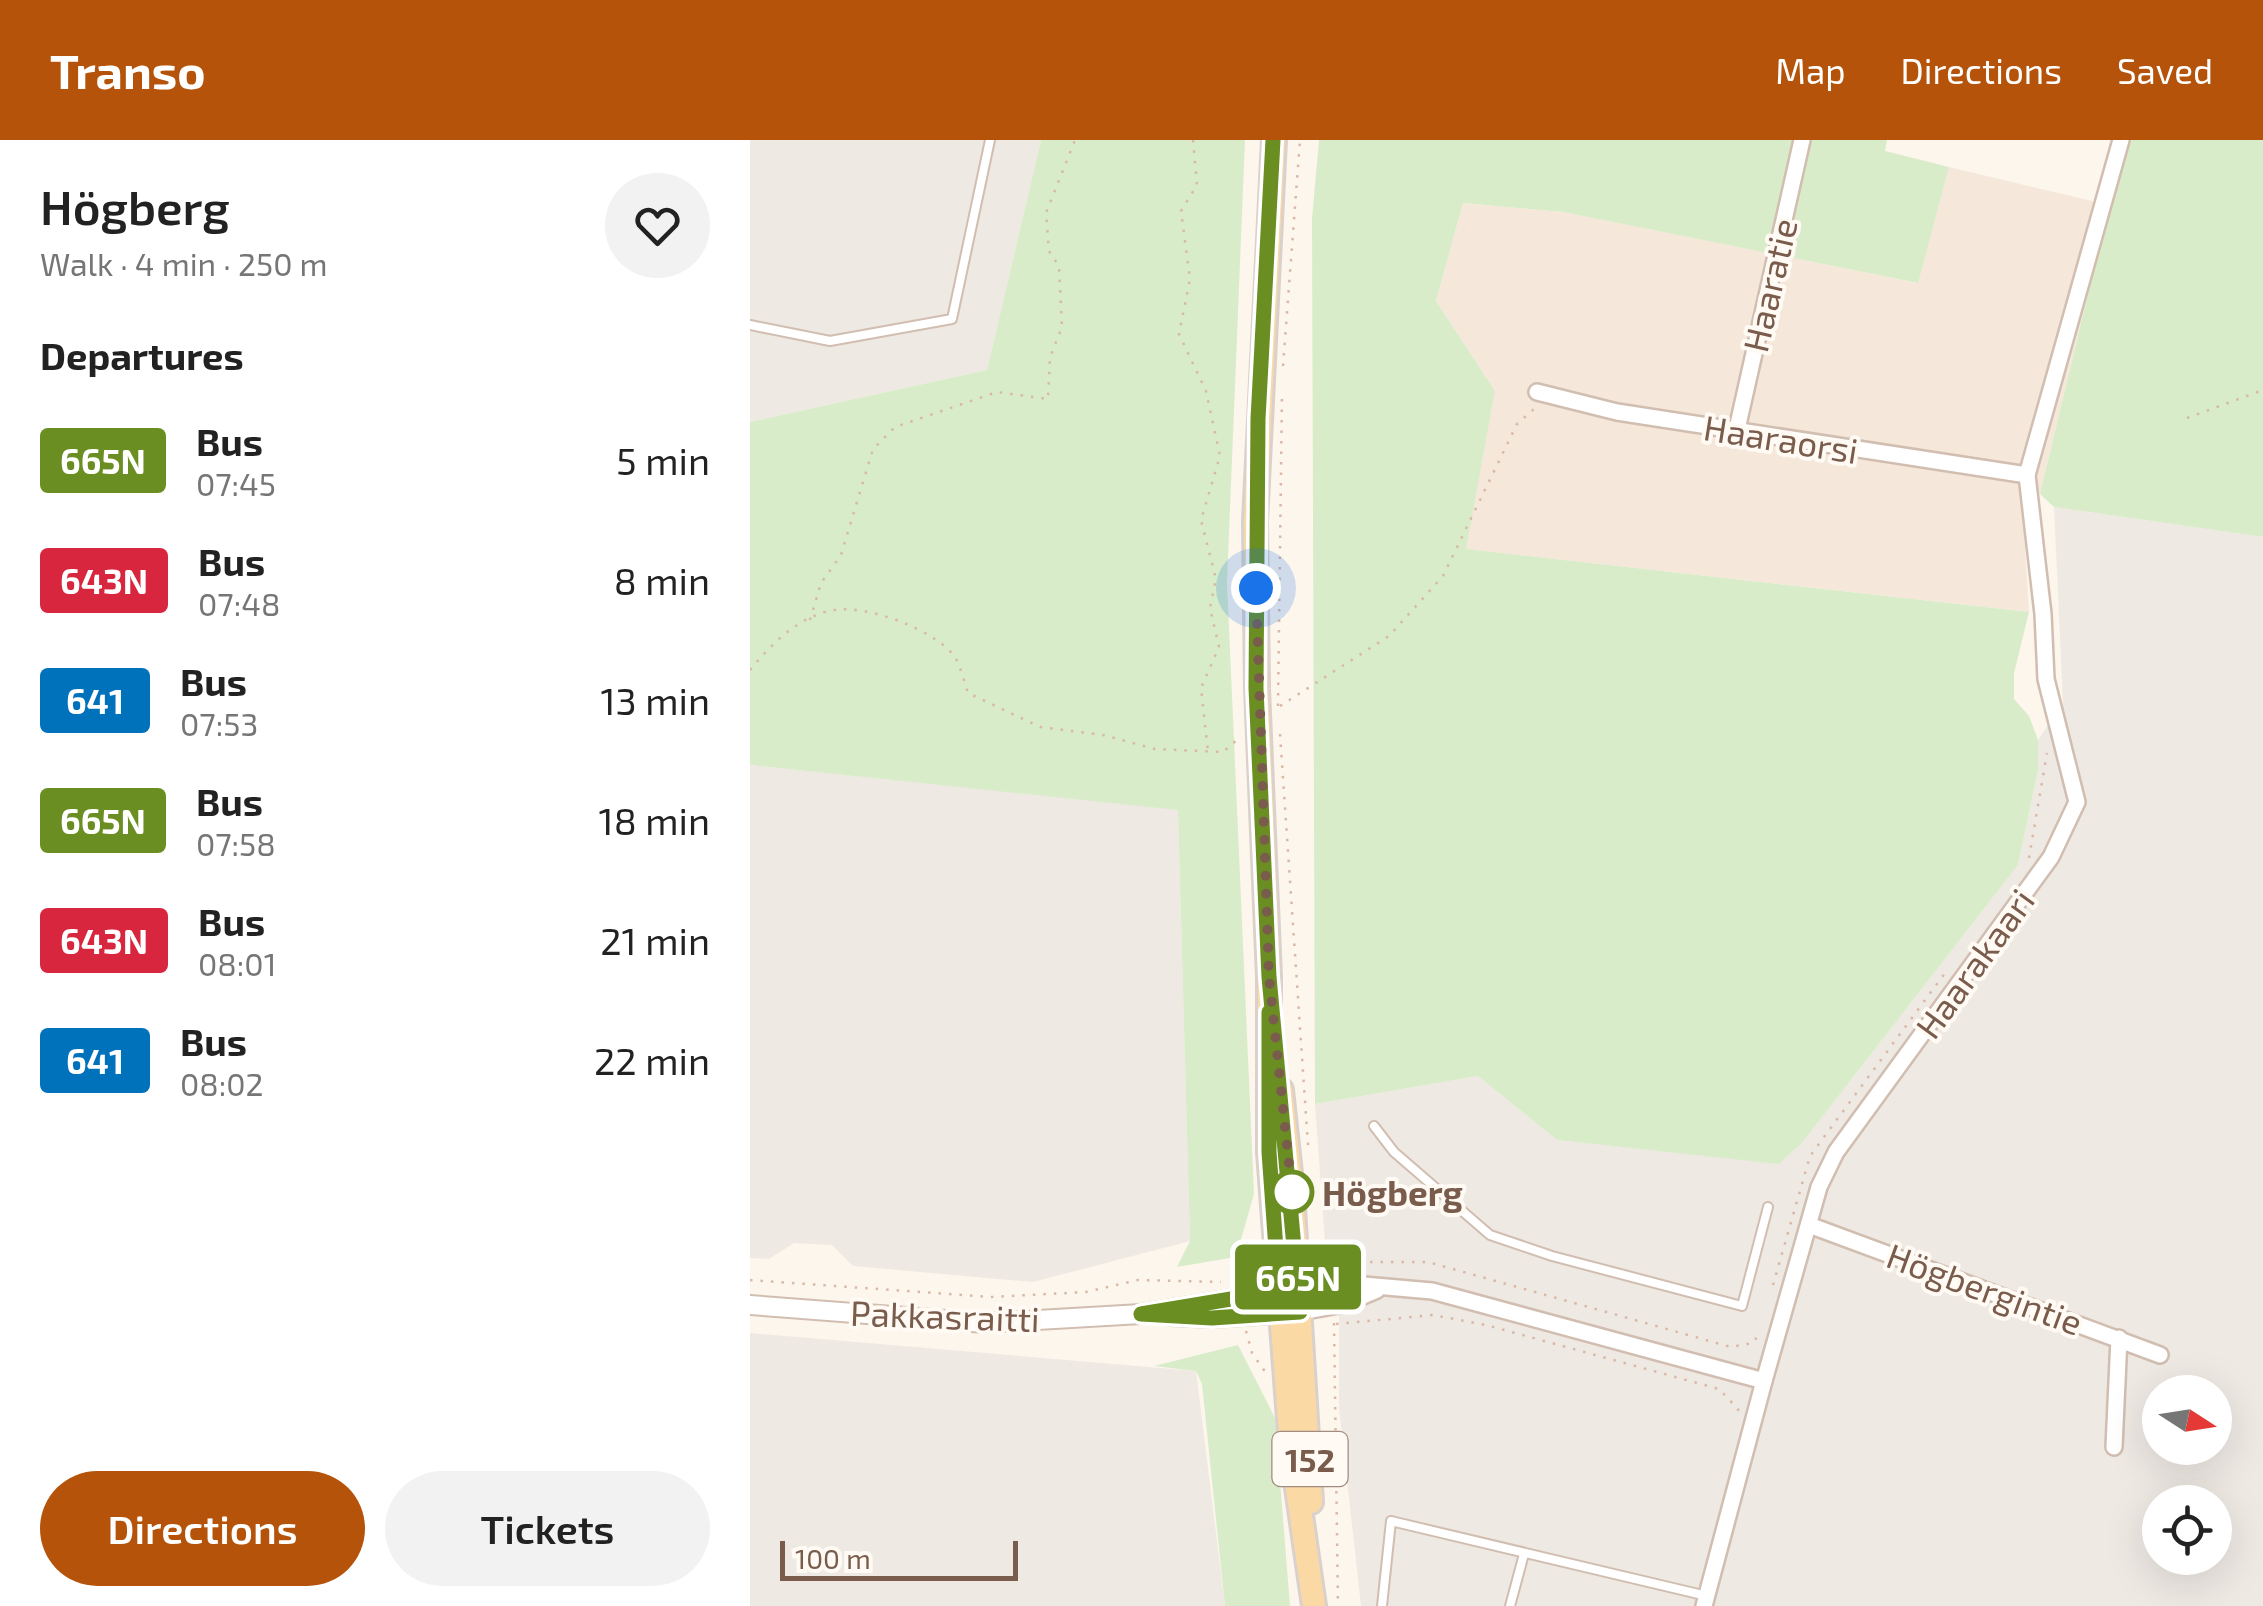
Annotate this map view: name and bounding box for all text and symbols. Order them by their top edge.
text: Transo [50,41,206,99]
text: Map [1775,49,1846,91]
text: Directions [1901,49,2062,91]
text: Saved [2117,49,2213,91]
button: heart [605,173,710,278]
text: Högberg [40,177,230,235]
street label: Haaratie [1733,214,1805,356]
text: Walk · 4 min · 250 m [40,244,328,282]
text: Departures [40,332,244,378]
street label: Haaraorsi [1701,405,1861,471]
text: Bus [196,418,263,464]
text: 5 min [616,437,710,483]
text: 665N [60,439,146,481]
text: 07:45 [196,464,276,502]
text: Bus [198,538,265,584]
text: 8 min [614,557,710,603]
text: 643N [60,559,148,601]
your location [1231,563,1281,613]
text: 07:48 [198,584,280,622]
text: Bus [180,658,247,704]
text: 13 min [600,677,710,723]
text: 641 [66,679,124,721]
text: 07:53 [180,704,258,742]
text: Bus [196,778,263,824]
text: 18 min [599,797,710,843]
text: 665N [60,799,146,841]
text: 07:58 [196,824,276,862]
street label: Haarakaari [1906,880,2042,1046]
text: Bus [198,898,265,944]
text: 21 min [600,917,710,963]
text: 643N [60,919,148,961]
text: 08:01 [198,944,276,982]
text: Bus [180,1018,247,1064]
text: 22 min [594,1037,710,1083]
text: 641 [66,1039,124,1081]
text: 08:02 [180,1064,264,1102]
marker: Högberg [1271,1171,1313,1213]
place label: Högberg [1322,1171,1463,1213]
street label: Högbergintie [1882,1233,2088,1343]
line badge: 665N [1228,1244,1368,1310]
text: 665N [1255,1256,1341,1298]
street label: Pakkasraitti [850,1291,1040,1339]
north arrow [2142,1375,2232,1465]
map controls [2142,1375,2232,1575]
road number: 152 [1272,1432,1348,1486]
button: Directions [40,1471,365,1586]
button: Tickets [385,1471,710,1586]
button: locate [2142,1485,2232,1575]
scale bar [780,1536,1018,1580]
text: 100 m [795,1541,871,1575]

